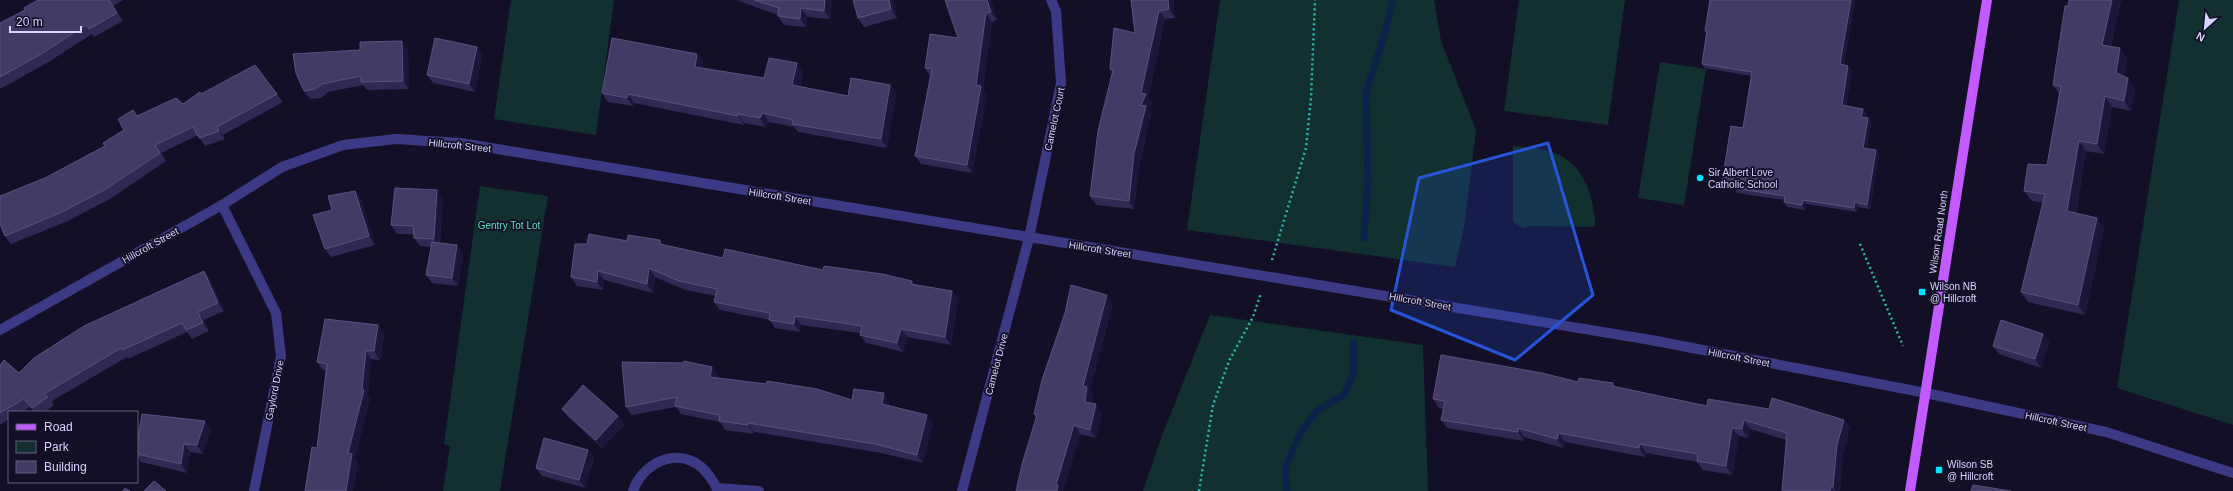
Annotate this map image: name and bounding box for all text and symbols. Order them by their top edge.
scale bar [10,8,81,34]
north arrow [2185,8,2225,48]
text: 20 m [16,15,43,29]
text: N [2194,30,2207,44]
street label: Camelot Court [1042,86,1067,152]
street label: Hillcroft Street [428,137,492,154]
place label: Sir Albert Love Catholic School [1708,167,1777,190]
marker: Sir Albert Love Catholic School [1695,173,1705,183]
street label: Hillcroft Street [748,186,812,207]
street label: Wilson Road North [1927,190,1950,274]
park label: Gentry Tot Lot [478,220,541,231]
street label: Hillcroft Street [120,225,181,265]
street label: Hillcroft Street [1068,239,1132,260]
place label: Wilson NB @ Hillcroft [1930,281,1977,304]
marker: Wilson NB @ Hillcroft [1917,287,1927,297]
street label: Hillcroft Street [1388,291,1452,312]
street label: Camelot Drive [983,332,1010,396]
street label: Hillcroft Street [1707,346,1771,369]
street label: Gaylord Drive [263,359,286,421]
street label: Hillcroft Street [2024,410,2088,433]
legend [8,411,138,483]
text: Road [44,420,73,434]
text: Park [44,440,70,454]
place label: Wilson SB @ Hillcroft [1947,459,1993,482]
text: Building [44,460,87,474]
marker: Wilson SB @ Hillcroft [1934,465,1944,475]

